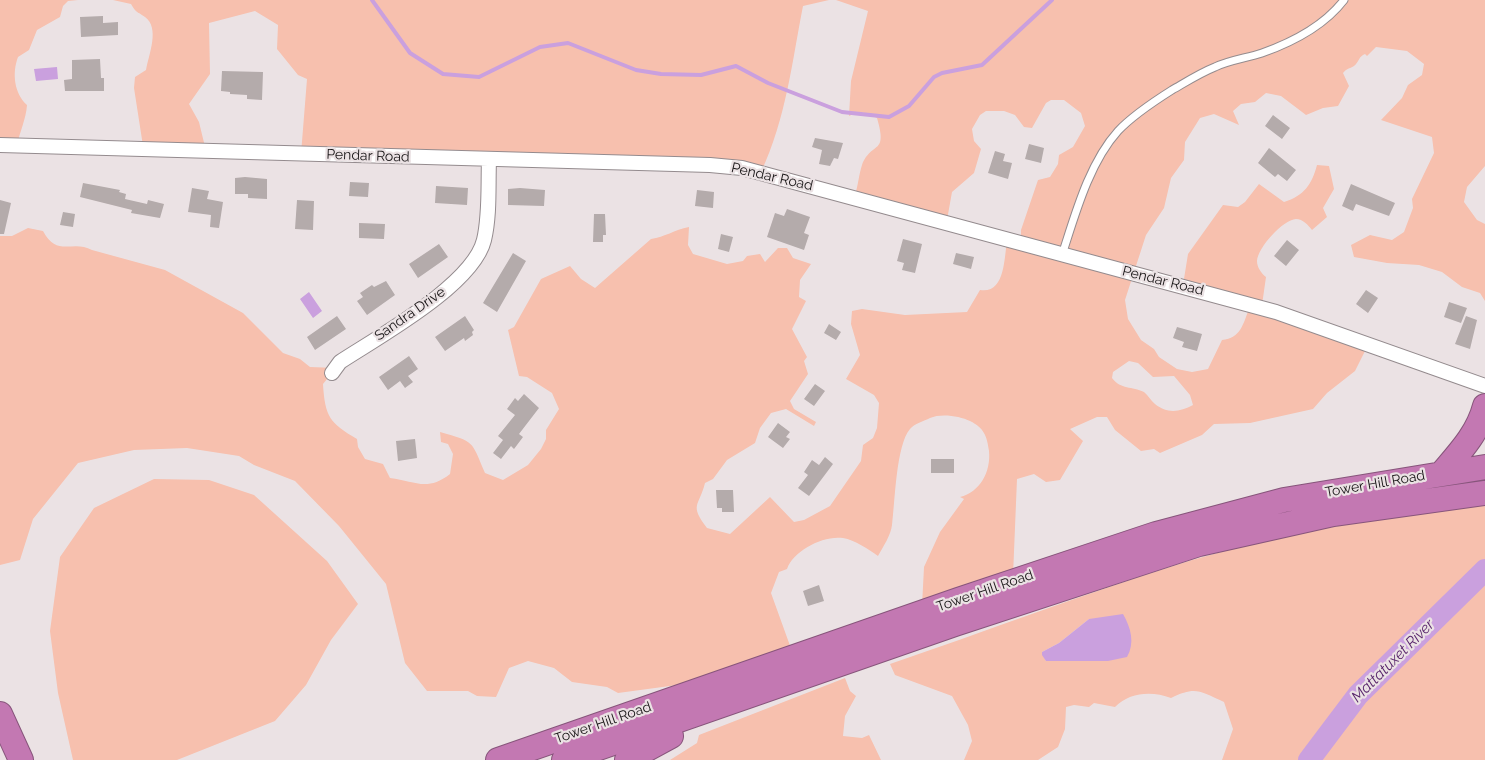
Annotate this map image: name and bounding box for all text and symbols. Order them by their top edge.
street label: Pendar Road [326,146,410,166]
street label: Pendar Road [730,159,814,195]
street label: Pendar Road [1121,263,1205,299]
street label: Sandra Drive [371,283,449,345]
street label: Tower Hill Road [1324,467,1426,501]
street label: Tower Hill Road [935,567,1035,615]
water label: Mattatuxet River [1348,616,1438,706]
street label: Tower Hill Road [553,699,653,747]

